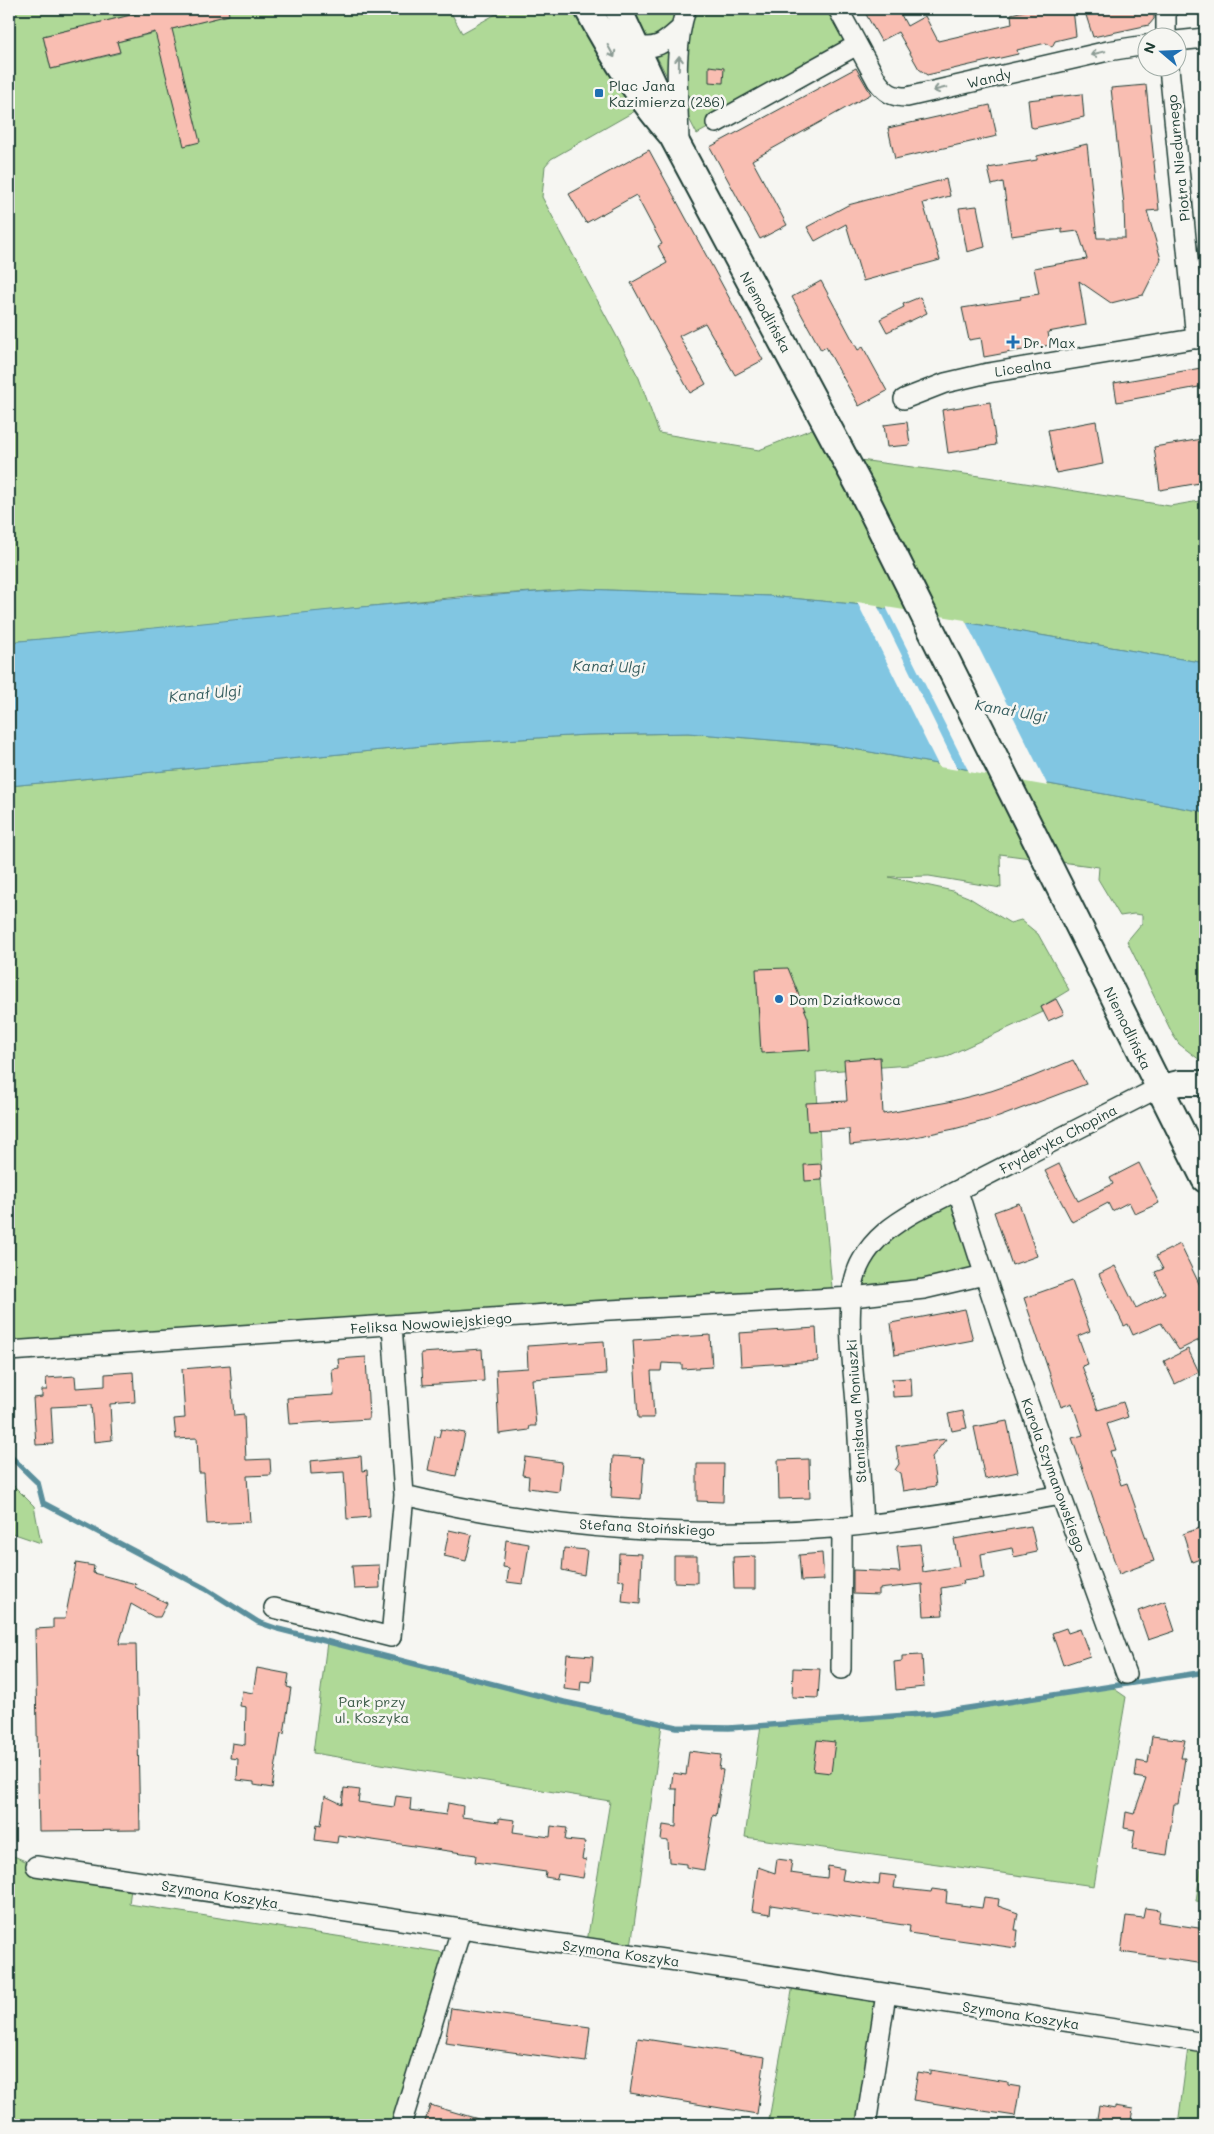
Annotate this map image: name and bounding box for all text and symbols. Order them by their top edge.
north arrow [1136,28,1186,78]
text: N [1139,39,1160,56]
one-way arrow [607,44,617,58]
one-way arrow [1091,49,1107,58]
one-way arrow [674,56,683,72]
street label: Wandy [965,64,1013,92]
place label: Plac Jana Kazimierza (286) [609,76,725,111]
one-way arrow [932,85,948,94]
marker: Plac Jana Kazimierza (286) [593,87,605,99]
street label: Piotra Niedurnego [1162,94,1194,222]
street label: Niemodlińska [736,268,796,356]
place label: Dr. Max [1023,333,1075,352]
marker: Dr. Max [1007,336,1019,348]
street label: Licealna [993,353,1053,381]
water label: Kanał Ulgi [572,655,646,677]
water label: Kanał Ulgi [168,680,242,706]
water label: Kanał Ulgi [973,694,1049,726]
street label: Niemodlińska [1100,983,1156,1073]
place label: Dom Działkowca [789,990,901,1009]
marker: Dom Działkowca [773,993,785,1005]
street label: Fryderyka Chopina [996,1100,1120,1178]
street label: Feliksa Nowowiejskiego [350,1308,512,1338]
street label: Stanisława Moniuszki [841,1338,871,1484]
street label: Karola Szymanowskiego [1017,1395,1091,1555]
street label: Stefana Stoińskiego [579,1514,715,1540]
park label: Park przy ul. Koszyka [335,1692,409,1727]
street label: Szymona Koszyka [160,1875,280,1913]
street label: Szymona Koszyka [561,1935,681,1971]
street label: Szymona Koszyka [961,1996,1081,2034]

